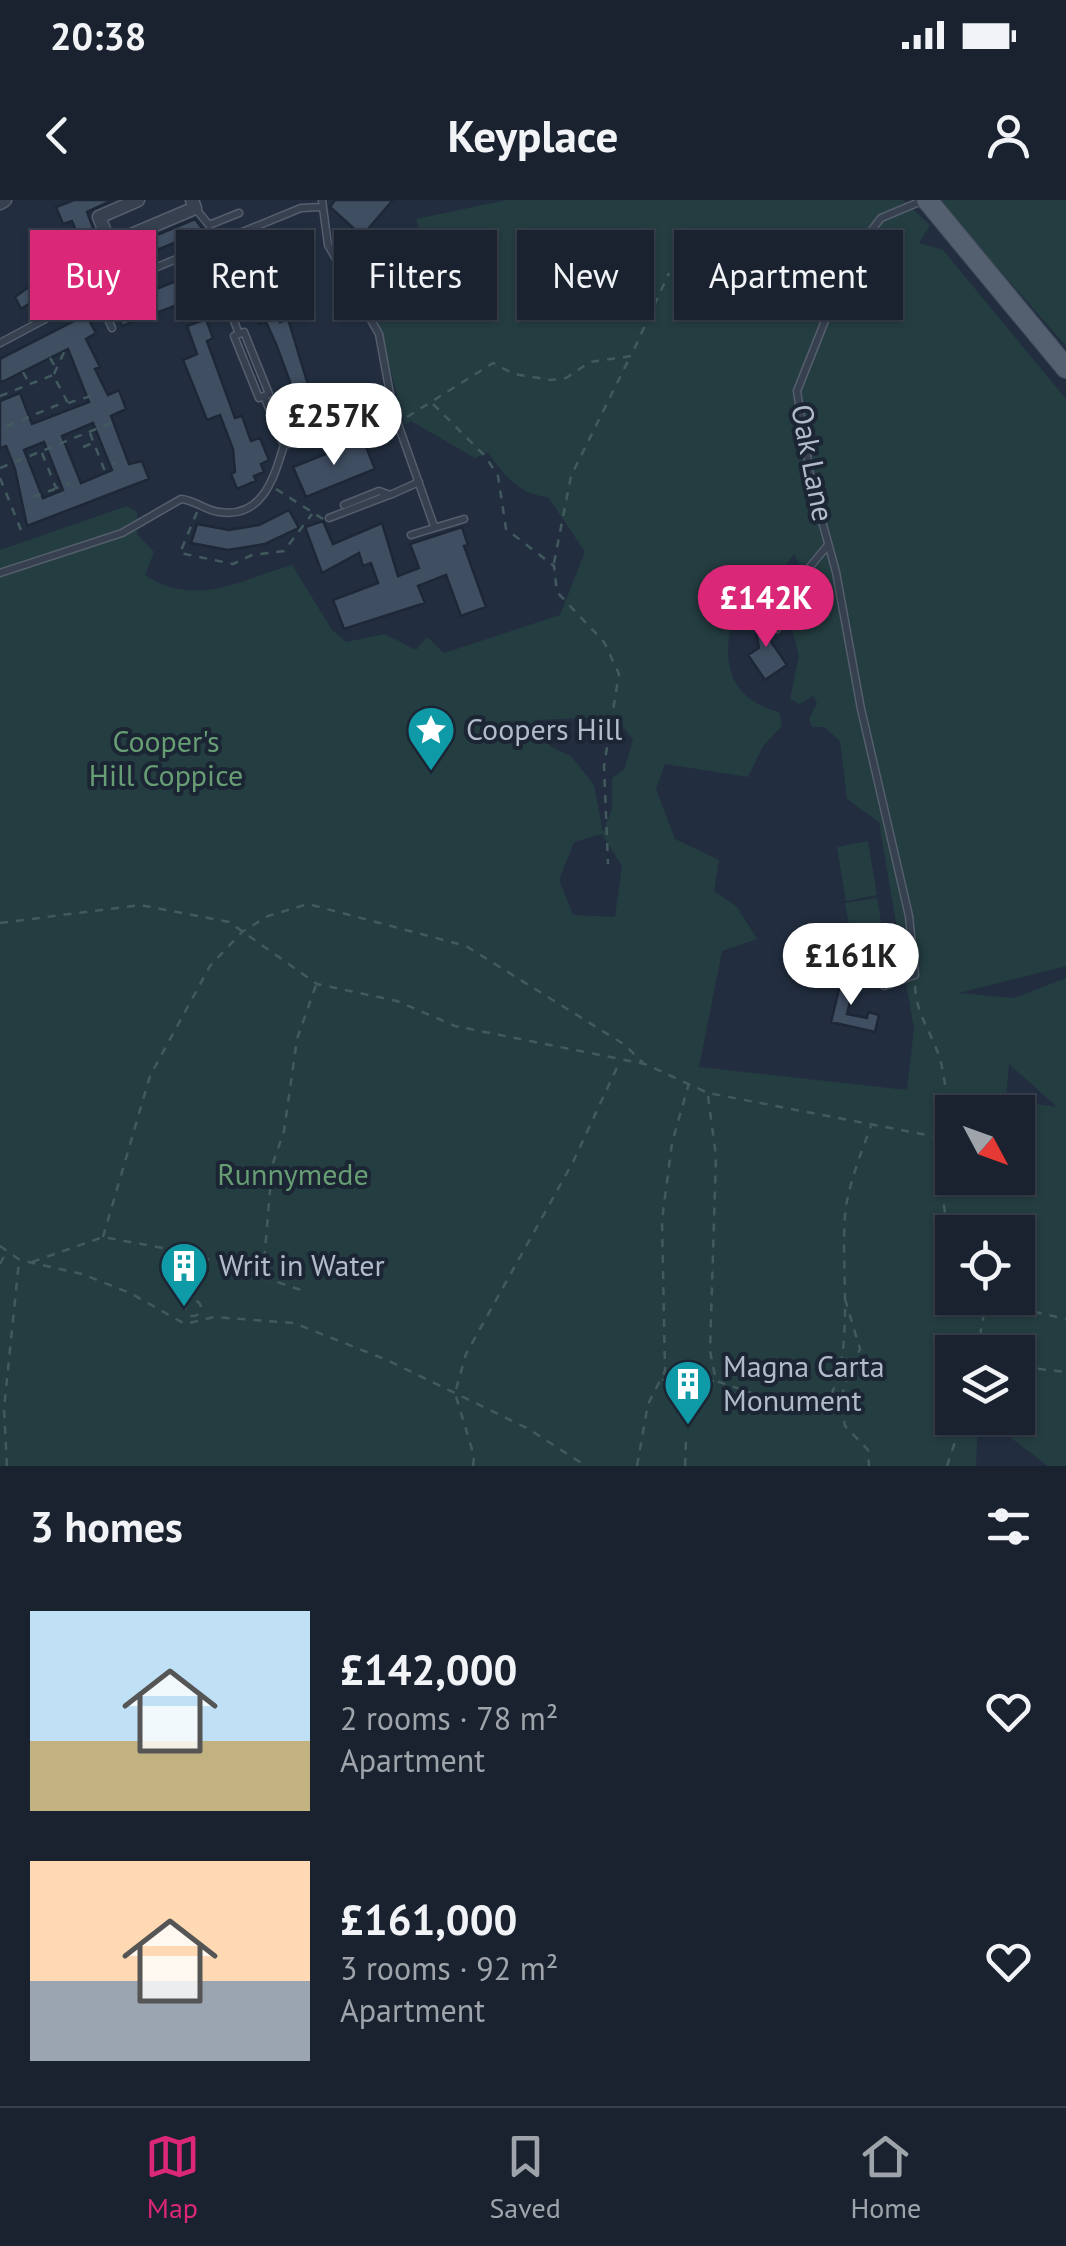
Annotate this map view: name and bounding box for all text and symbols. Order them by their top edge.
text: 20:38 [50,11,146,60]
text: Keyplace [448,106,618,164]
icon: back [30,108,85,163]
icon: person [981,108,1036,163]
chip: Buy [30,230,156,320]
chip: Rent [176,230,314,320]
chip: Filters [334,230,497,320]
chip: New [517,230,654,320]
chip: Apartment [674,230,903,320]
pin: £257K [264,383,404,468]
text: £257K [288,394,380,436]
street label: Oak Lane [783,401,844,525]
pin: £142K [696,565,836,650]
text: £142K [720,576,812,618]
place icon: Coopers Hill [405,704,457,772]
place label: Coopers Hill [466,709,623,748]
park label: Cooper's Hill Coppice [89,721,243,794]
pin: £161K [781,923,921,1008]
text: £161K [805,934,897,976]
north arrow [935,1095,1035,1195]
map controls [935,1095,1035,1435]
park label: Runnymede [217,1154,369,1193]
button: locate [935,1215,1035,1315]
building icon: Writ in Water [158,1240,210,1308]
place label: Writ in Water [219,1245,385,1284]
button: layers [935,1335,1035,1435]
place label: Magna Carta Monument [723,1346,885,1419]
building icon: Magna Carta Monument [662,1358,714,1426]
text: 3 homes [30,1499,183,1554]
icon: filters [981,1499,1036,1554]
text: £142,000 [340,1642,517,1697]
icon: home [110,1651,230,1771]
icon: heart [981,1684,1036,1739]
text: 2 rooms · 78 m² [340,1697,558,1739]
text: Apartment [340,1739,485,1781]
text: £161,000 [340,1892,517,1947]
icon: home [110,1901,230,2021]
icon: heart [981,1934,1036,1989]
text: 3 rooms · 92 m² [340,1947,558,1989]
text: Apartment [340,1989,485,2031]
tab: Map [145,2129,200,2226]
tab: Saved [489,2129,561,2226]
tab: Home [850,2129,921,2226]

